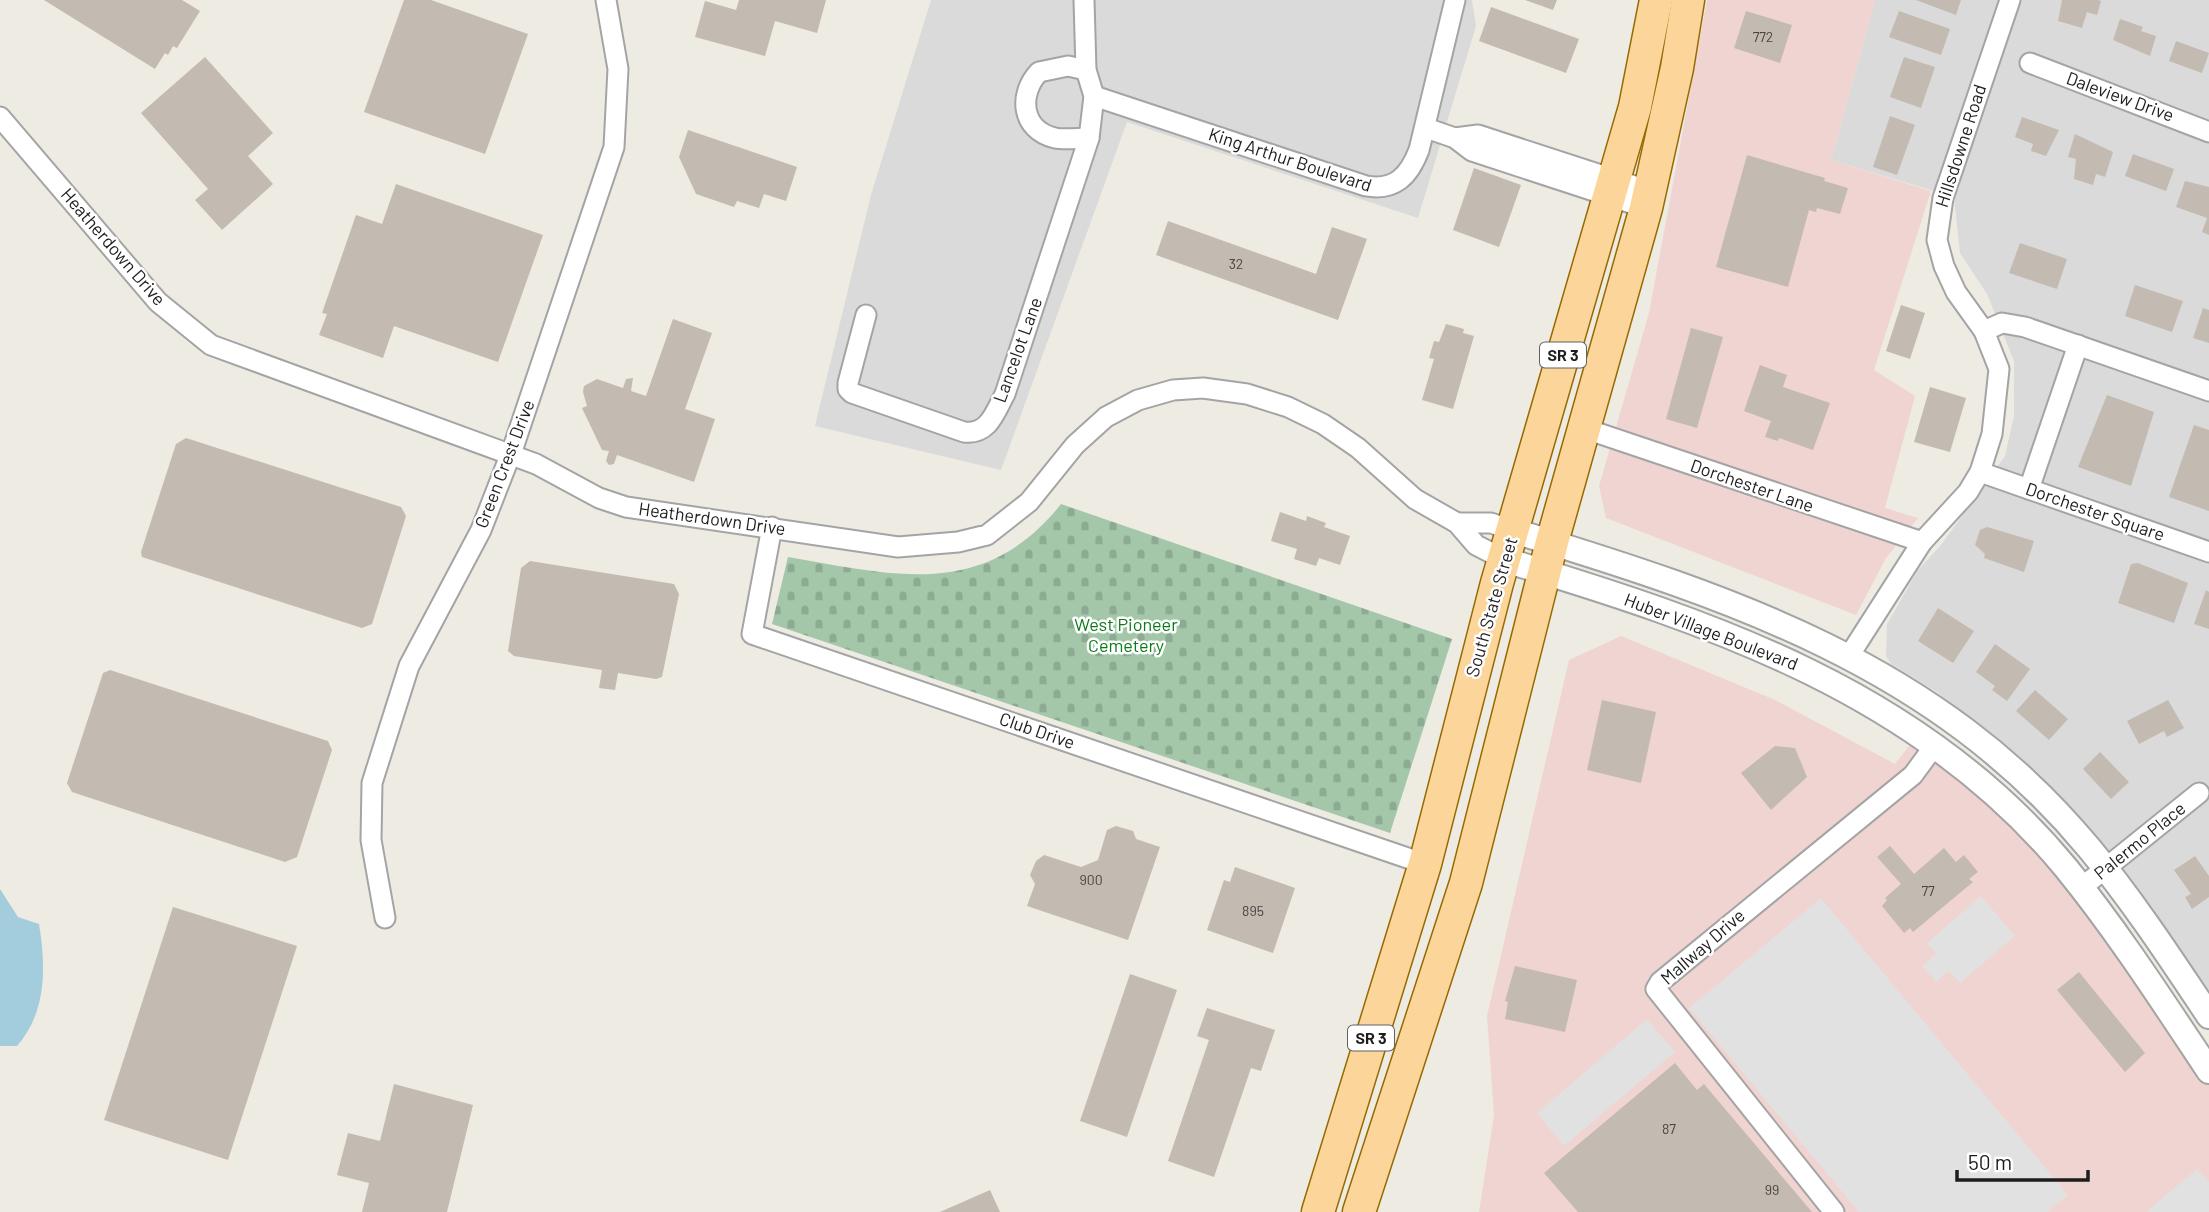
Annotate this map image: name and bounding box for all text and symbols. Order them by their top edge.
house number: 772 [1753,28,1773,45]
street label: Daleview Drive [2064,66,2177,126]
street label: Hillsdowne Road [1930,81,1990,210]
street label: King Arthur Boulevard [1206,122,1375,196]
street label: Heatherdown Drive [57,183,171,310]
house number: 32 [1229,255,1243,272]
street label: Lancelot Lane [988,294,1046,405]
road number: SR 3 [1540,342,1586,368]
street label: Green Crest Drive [469,396,539,531]
street label: Dorchester Lane [1688,454,1817,516]
street label: Dorchester Square [2023,477,2168,545]
street label: Heatherdown Drive [637,497,787,539]
street label: South State Street [1461,534,1522,679]
street label: Huber Village Boulevard [1621,588,1801,674]
park label: West Pioneer Cemetery [1074,613,1178,656]
street label: Club Drive [997,707,1078,753]
street label: Palermo Place [2089,797,2189,884]
house number: 900 [1079,871,1103,888]
house number: 77 [1921,882,1935,899]
house number: 895 [1242,902,1264,919]
street label: Mallway Drive [1656,904,1749,989]
road number: SR 3 [1348,1026,1394,1050]
house number: 87 [1662,1120,1676,1137]
scale bar [1957,1138,2088,1182]
text: 50 m [1968,1149,2012,1174]
house number: 99 [1765,1181,1779,1198]

